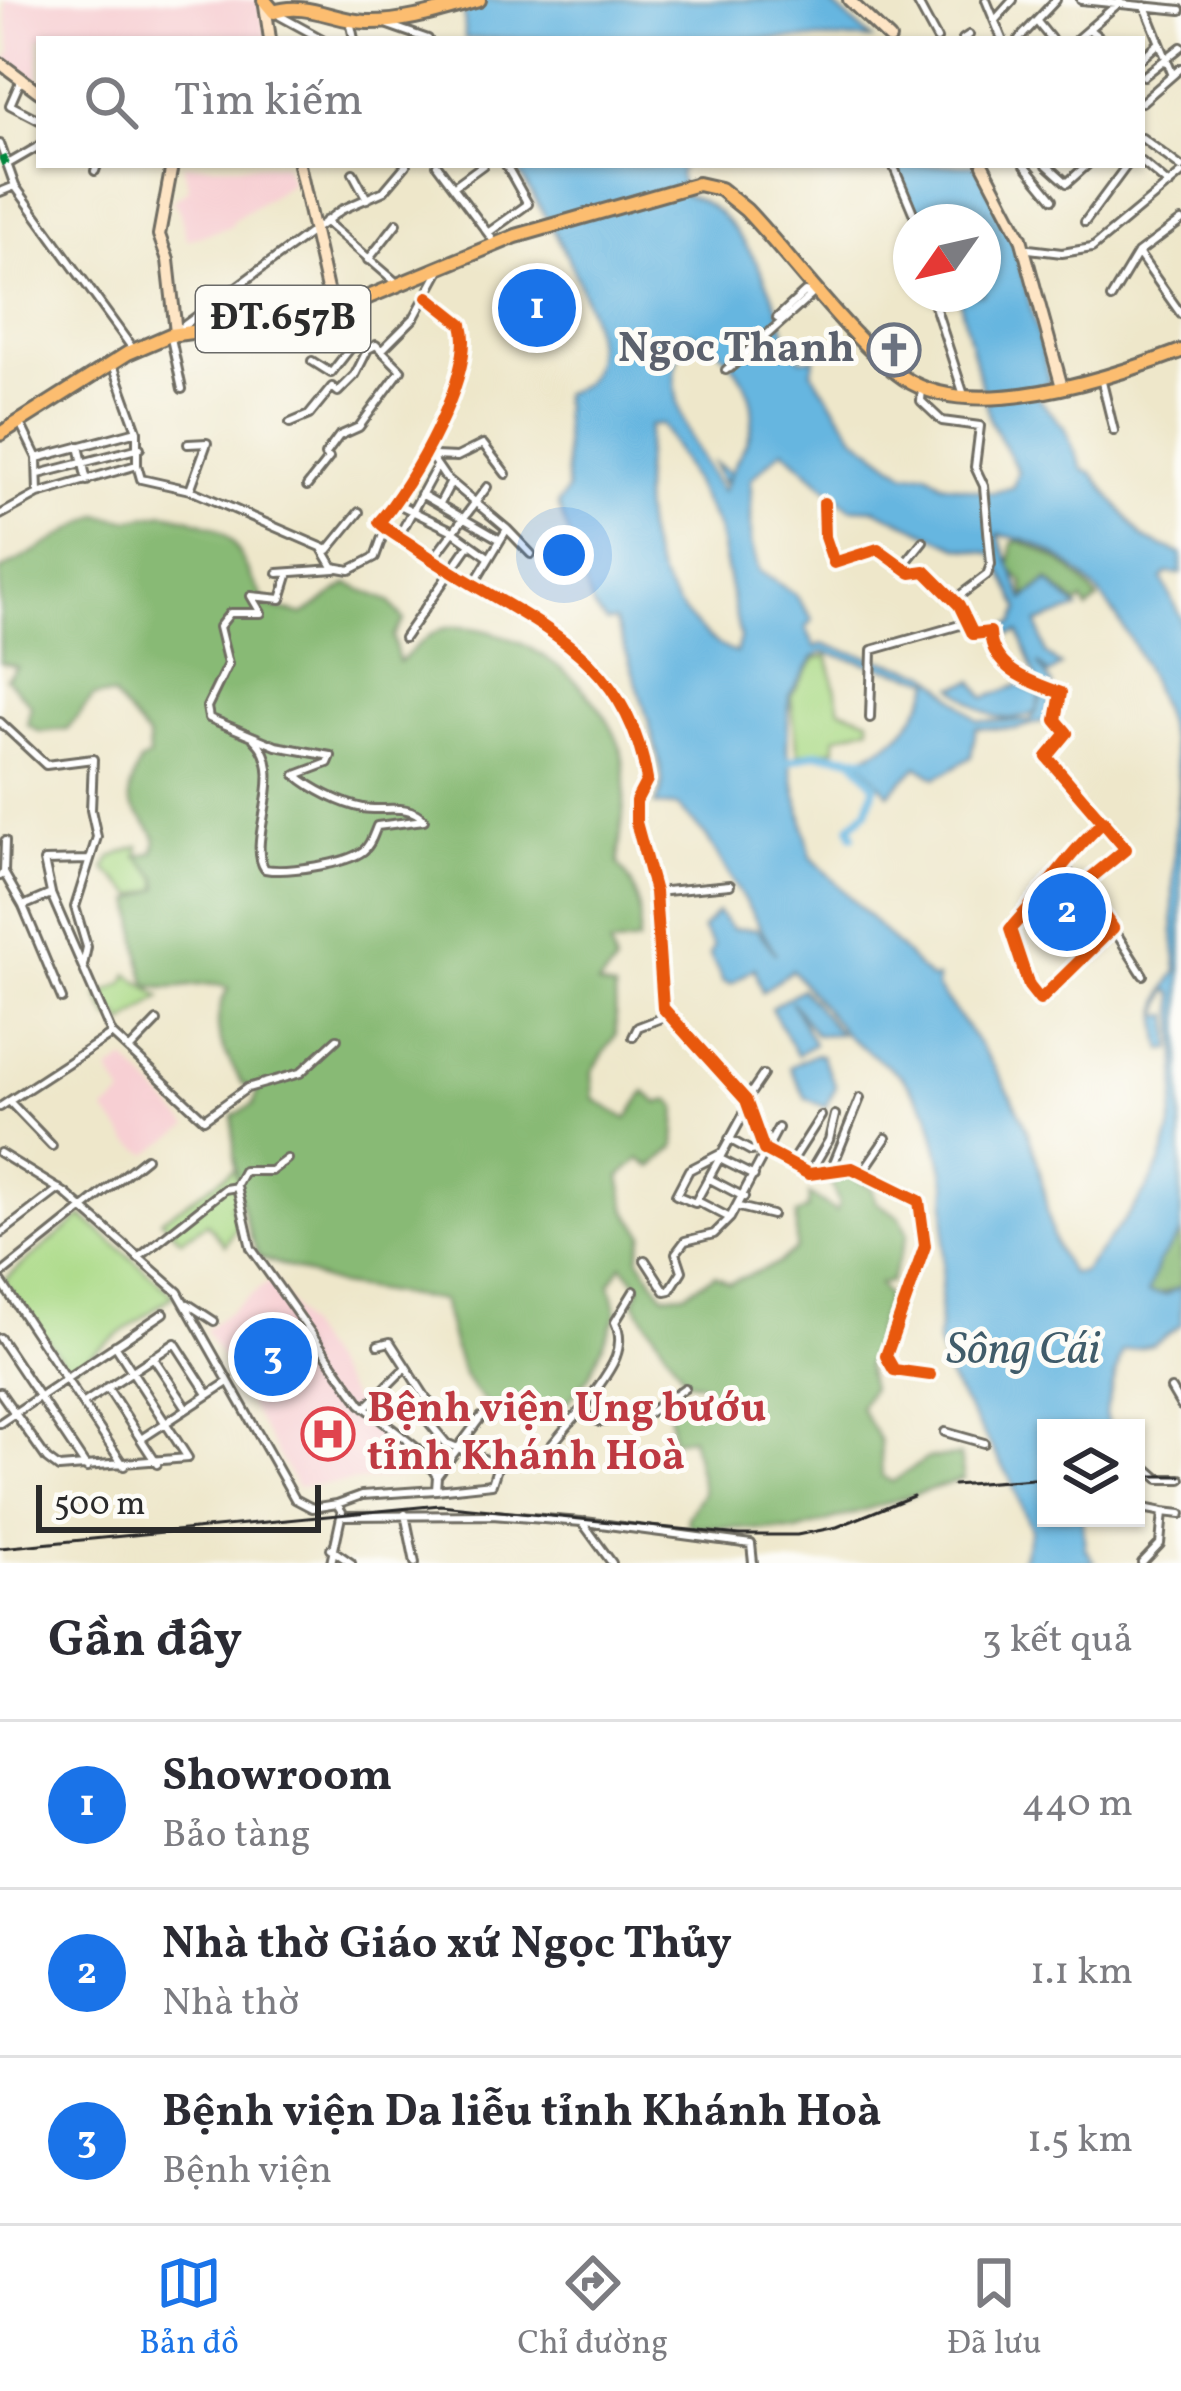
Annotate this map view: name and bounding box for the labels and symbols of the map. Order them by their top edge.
north arrow [893,204,1001,312]
pin: 1 [498,263,576,353]
road number: ĐT.657B [196,286,370,352]
place label: Ngoc Thanh [618,321,855,380]
church icon: Ngoc Thanh [866,322,922,378]
your location [534,525,594,585]
pin: 2 [1028,867,1106,957]
pin: 3 [234,1312,312,1402]
water label: Sông Cái [946,1320,1101,1383]
place label: Bệnh viện Ung bướu tỉnh Khánh Hoà [367,1381,766,1488]
hospital icon: Bệnh viện Ung bướu tỉnh Khánh Hoà [300,1406,356,1462]
scale bar [36,1479,321,1532]

